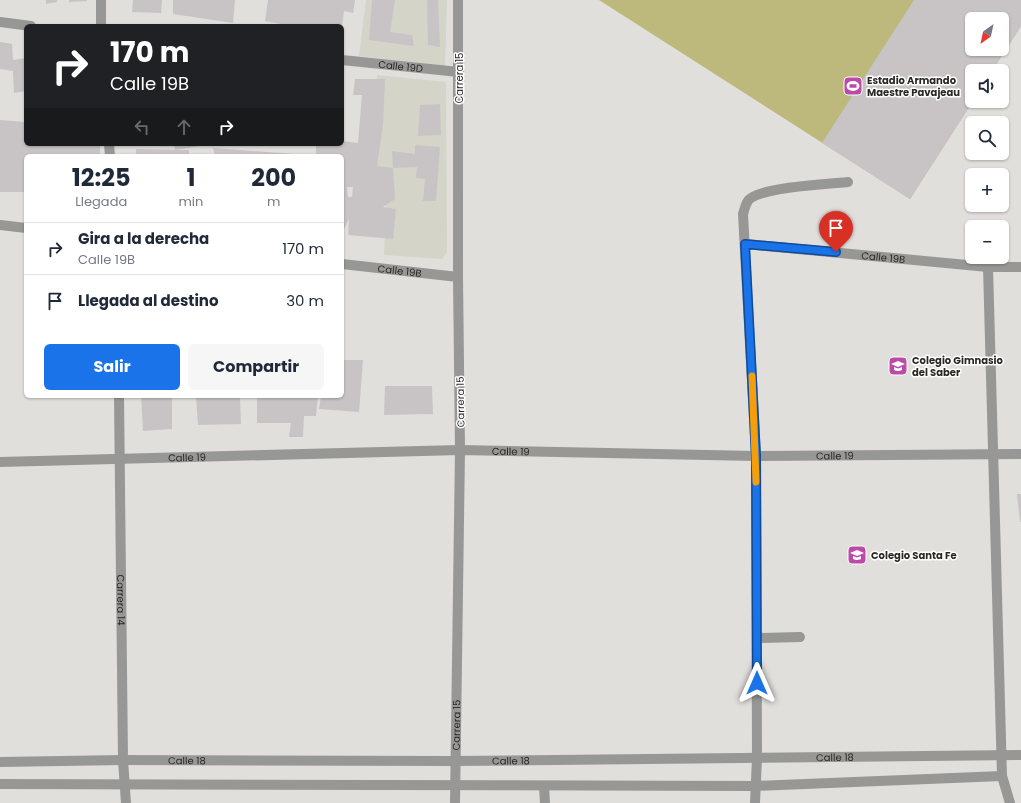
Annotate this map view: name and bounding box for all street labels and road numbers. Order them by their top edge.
street label: Carrera 15 [452,53,467,103]
street label: Calle 19D [378,57,424,76]
street label: Calle 19B [861,248,906,267]
street label: Calle 19B [377,261,422,281]
street label: Carrera 15 [453,376,468,428]
street label: Calle 19 [492,444,530,459]
street label: Calle 19 [816,448,854,464]
street label: Calle 19 [168,450,206,466]
street label: Carrera 14 [113,574,129,625]
street label: Carrera 15 [449,699,464,751]
street label: Calle 18 [816,750,854,765]
street label: Calle 18 [168,753,206,768]
street label: Calle 18 [492,753,530,769]

